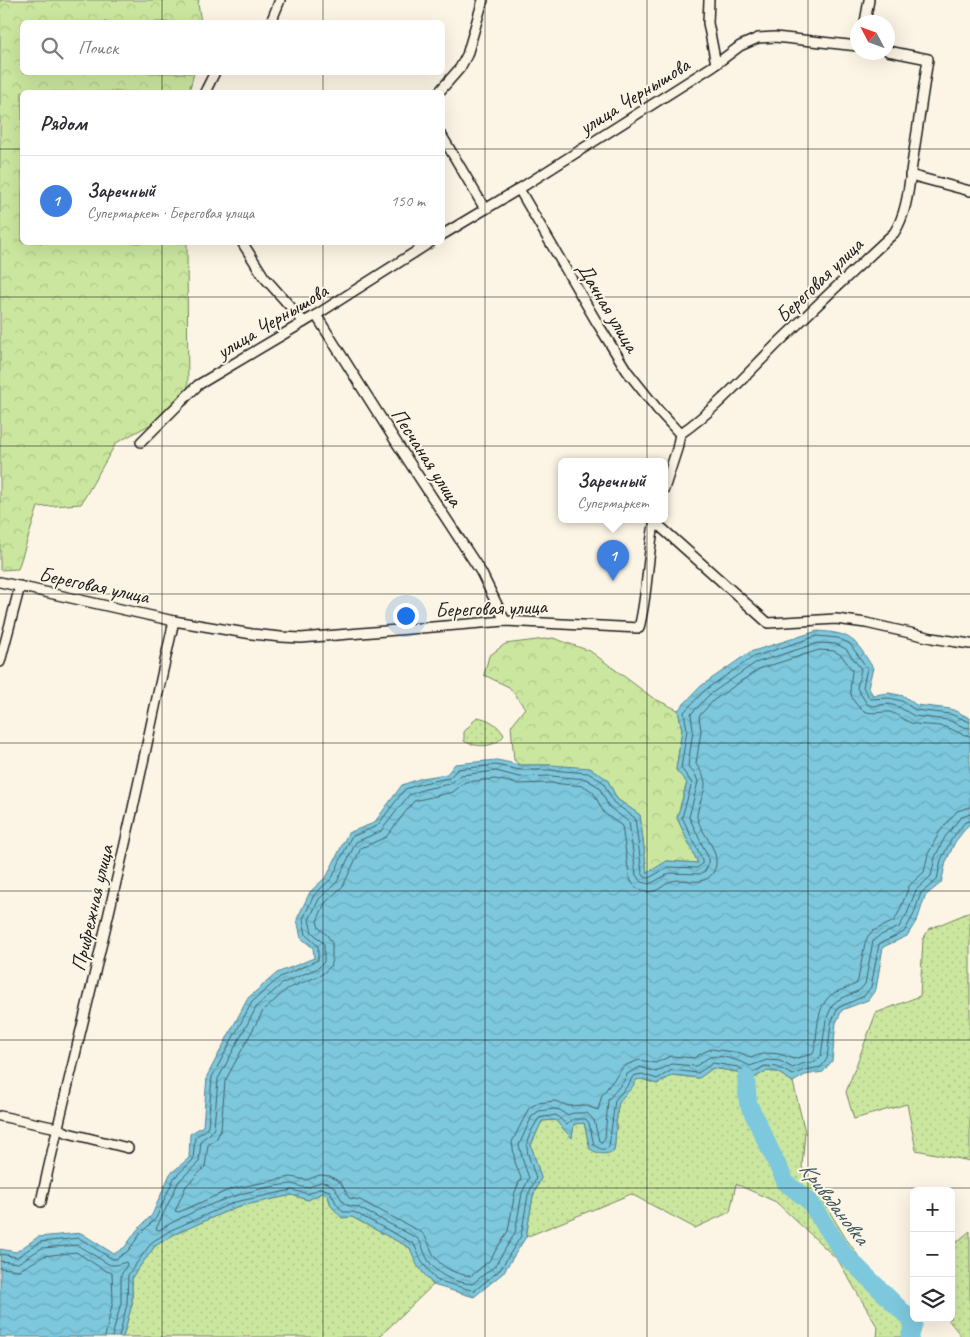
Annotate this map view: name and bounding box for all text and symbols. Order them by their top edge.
north arrow [850,15,895,60]
search box [20,20,445,75]
icon: search [38,34,66,62]
text: Поиск [78,36,118,60]
street label: улица Чернышова [572,51,695,141]
text: Рядом [40,110,87,136]
text: Заречный [87,179,155,203]
text: 1 [52,191,60,211]
text: 150 m [391,191,425,211]
text: Супермаркет · Береговая улица [87,203,254,223]
street label: Береговая улица [770,231,869,328]
street label: Дачная улица [571,257,646,359]
street label: улица Чернышова [210,277,334,365]
street label: Песчаная улица [386,403,469,513]
popup [558,458,668,523]
text: Заречный [577,469,645,493]
text: Супермаркет [577,493,649,513]
pin: 1 [597,540,629,581]
street label: Береговая улица [37,561,153,610]
street label: Береговая улица [435,593,549,623]
your location [393,603,419,629]
street label: Прибрежная улица [65,841,120,974]
water label: Криводановка [793,1156,876,1252]
map controls [910,1187,955,1322]
button: + [910,1187,955,1232]
button: − [910,1232,955,1277]
button: layers [910,1277,955,1322]

